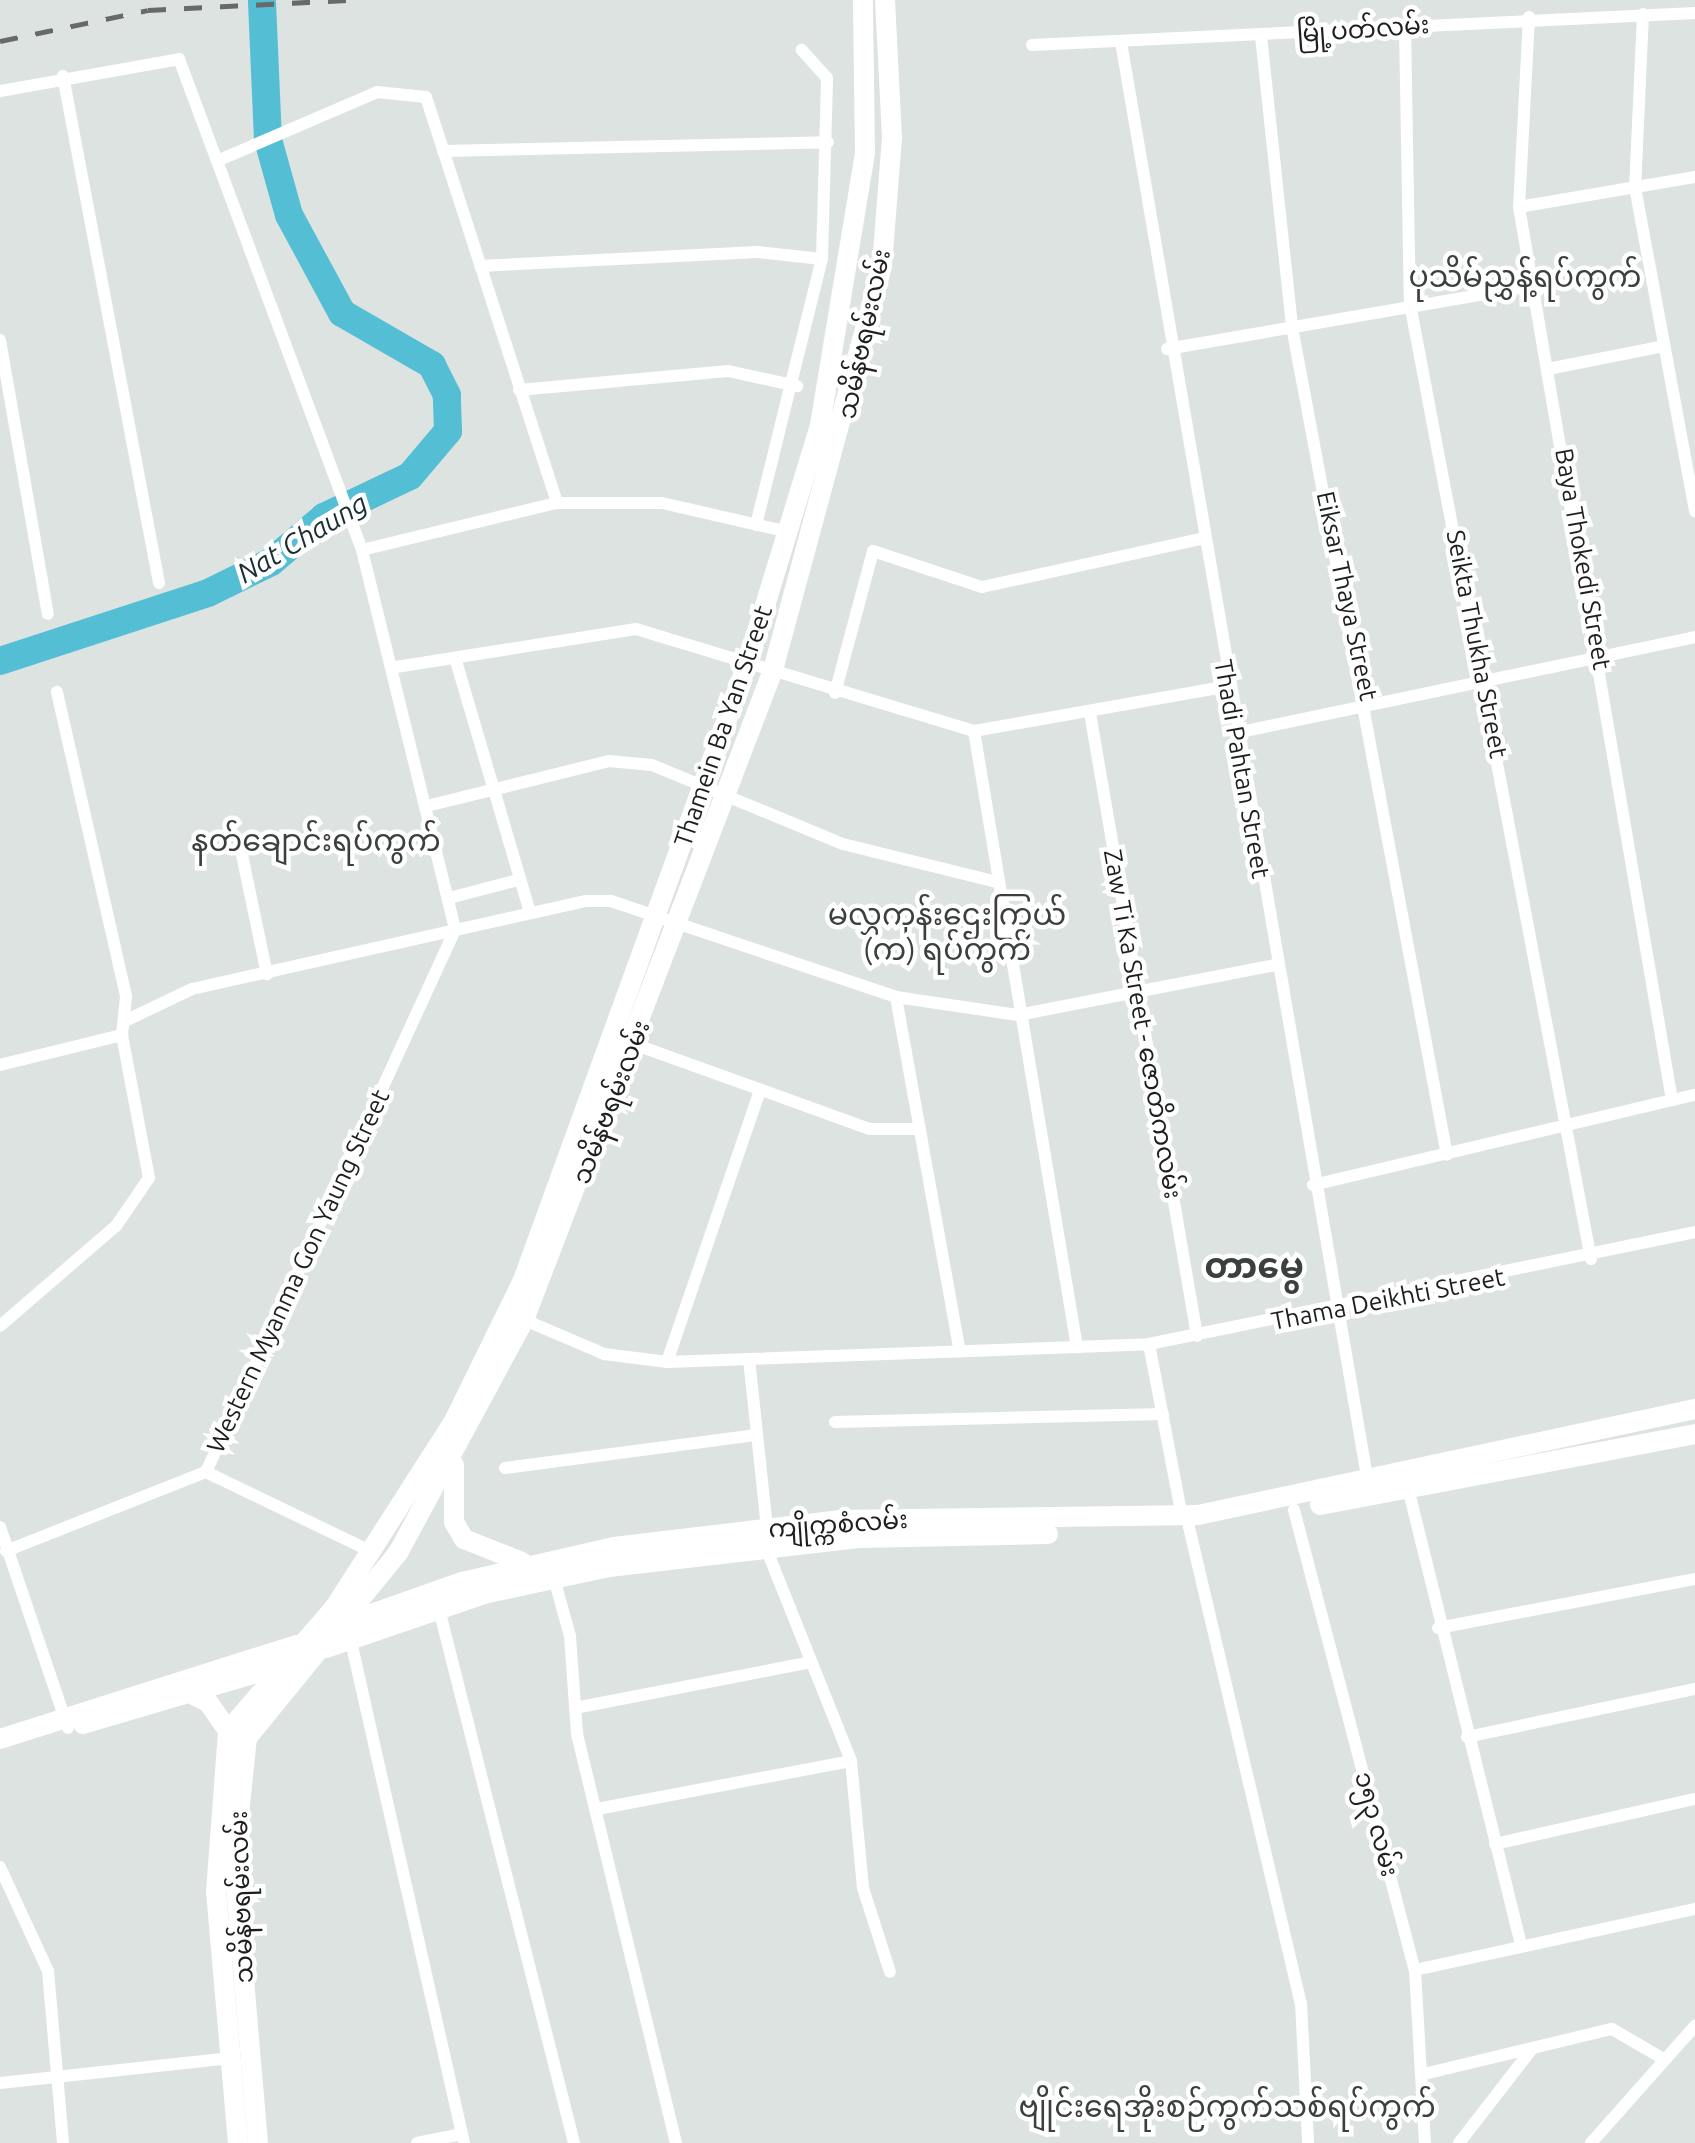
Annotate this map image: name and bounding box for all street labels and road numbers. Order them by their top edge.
street label: မြို့ပတ်လမ်း [1296,9,1430,49]
street label: သမိန်ဗရမ်းလမ်း [831,246,897,422]
street label: Baya Thokedi Street [1549,446,1617,672]
street label: Eiksar Thaya Street [1310,489,1384,703]
street label: Seikta Thukha Street [1440,527,1514,761]
street label: Thamein Ba Yan Street [668,601,778,851]
street label: Thadi Pahtan Street [1208,657,1276,881]
street label: Zaw Ti Ka Street - ဇောတိကလမ်း [1097,847,1189,1201]
street label: သမိန်ဗရမ်းလမ်း [566,1016,656,1188]
street label: Western Myanma Gon Yaung Street [200,1084,396,1458]
street label: Thama Deikhti Street [1269,1262,1507,1336]
street label: ကျိုက္ကစံလမ်း [767,1504,909,1544]
street label: ၁၅၃ လမ်း [1349,1768,1405,1880]
street label: သမိန်ဗရမ်းလမ်း [223,1810,259,1984]

